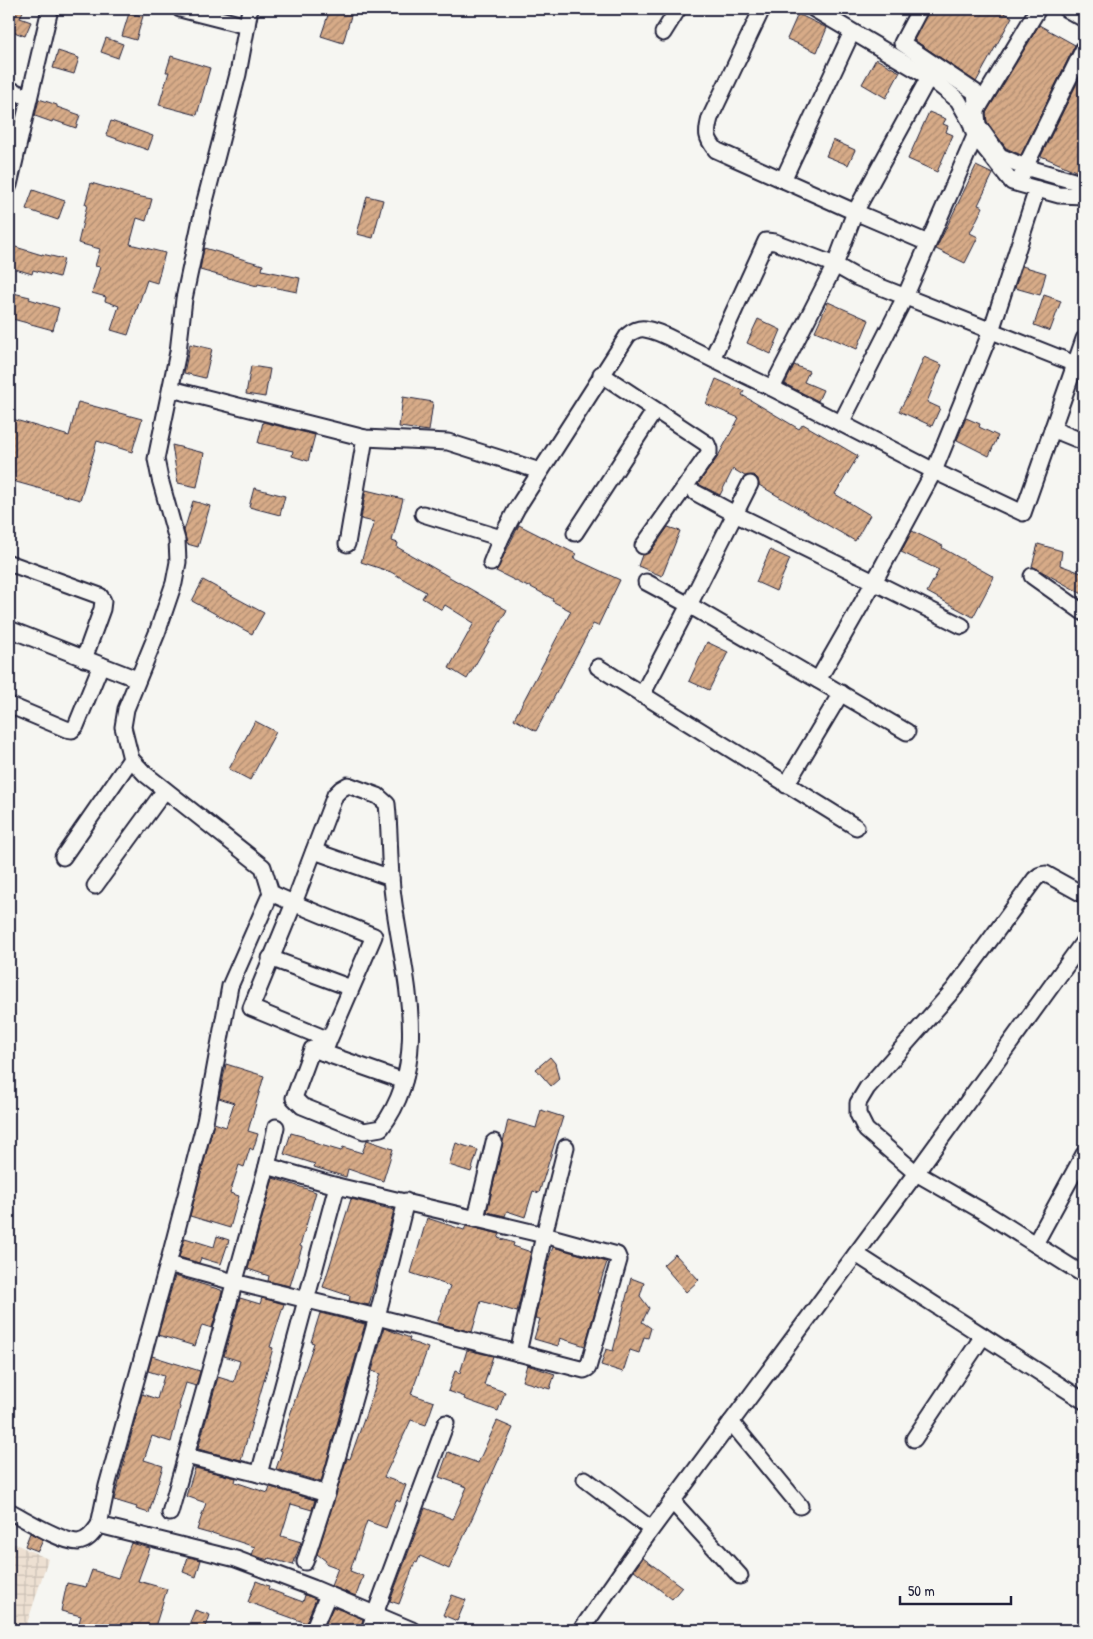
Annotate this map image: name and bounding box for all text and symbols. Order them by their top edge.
scale bar [900,1574,1012,1606]
text: 50 m [908,1580,935,1601]

